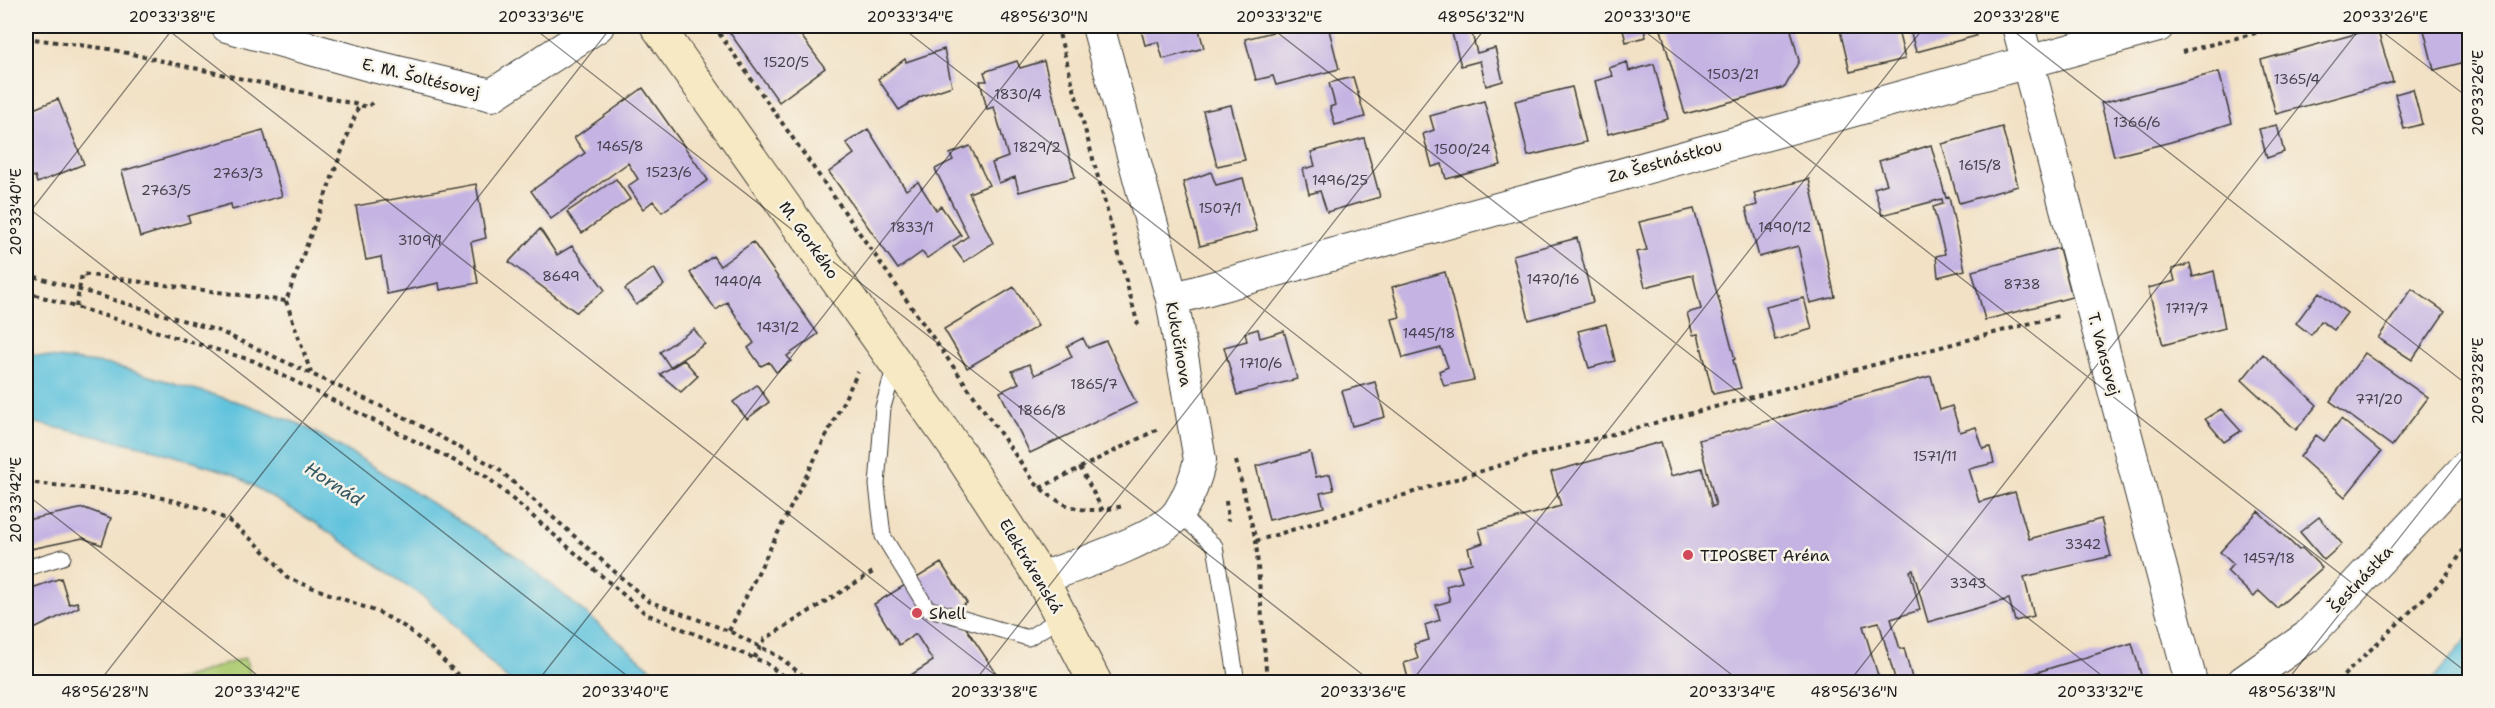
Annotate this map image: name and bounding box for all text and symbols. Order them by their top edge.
text: 20°33'38"E [128,7,216,27]
text: 20°33'36"E [498,7,584,27]
text: 20°33'34"E [866,7,954,27]
text: 48°56'30"N [1000,7,1088,27]
text: 20°33'32"E [1236,7,1322,27]
text: 48°56'32"N [1437,7,1525,27]
text: 20°33'30"E [1603,7,1691,27]
text: 20°33'28"E [1972,7,2060,27]
text: 20°33'26"E [2342,7,2428,27]
text: 20°33'26"E [2468,50,2488,136]
street label: E. M. Šoltésovej [360,53,482,103]
house number: 1520/5 [763,53,809,71]
house number: 1503/21 [1707,65,1759,83]
house number: 1365/4 [2274,70,2320,88]
house number: 1830/4 [994,85,1042,103]
house number: 1366/6 [2113,113,2161,131]
street label: Za Šestnástkou [1605,135,1725,187]
house number: 1465/8 [596,137,644,155]
house number: 1829/2 [1013,138,1061,156]
house number: 1500/24 [1434,140,1490,158]
house number: 1615/8 [1959,156,2001,174]
house number: 1523/6 [646,163,692,181]
house number: 2763/3 [212,164,264,182]
text: 20°33'40"E [6,168,26,256]
house number: 1496/25 [1312,171,1368,189]
house number: 2763/5 [141,181,191,199]
street label: M. Gorkého [775,197,843,283]
house number: 1507/1 [1199,199,1242,217]
house number: 1833/1 [890,218,934,236]
house number: 1490/12 [1758,218,1812,236]
house number: 3109/1 [398,231,442,249]
house number: 8649 [542,267,580,285]
house number: 1470/16 [1526,270,1580,288]
house number: 1440/4 [714,272,762,290]
house number: 8738 [2004,275,2040,293]
house number: 1717/7 [2165,299,2209,317]
street label: Kukučínova [1161,300,1197,388]
street label: T. Vansovej [2083,310,2125,398]
house number: 1431/2 [756,318,800,336]
house number: 1445/18 [1403,324,1455,342]
text: 20°33'28"E [2468,337,2488,425]
house number: 1710/6 [1239,354,1283,372]
house number: 1865/7 [1070,375,1118,393]
house number: 771/20 [2355,390,2403,408]
house number: 1866/8 [1018,401,1066,419]
house number: 1571/11 [1913,447,1957,465]
water label: Hornád [300,456,368,512]
text: 20°33'42"E [6,457,26,543]
street label: Elektrárenská [995,515,1068,617]
house number: 3342 [2065,535,2101,553]
street label: Šestnástka [2325,541,2398,617]
place label: TIPOSBET Aréna [1700,545,1830,566]
marker: TIPOSBET Aréna [1681,548,1695,562]
house number: 1457/18 [2243,549,2295,567]
house number: 3343 [1950,574,1986,592]
place label: Shell [929,603,966,624]
marker: Shell [910,606,924,620]
text: 48°56'28"N [61,682,149,702]
text: 20°33'42"E [214,682,300,702]
text: 20°33'40"E [581,682,669,702]
text: 20°33'38"E [950,682,1038,702]
text: 20°33'36"E [1320,682,1406,702]
text: 20°33'34"E [1688,682,1776,702]
text: 48°56'36"N [1810,682,1898,702]
text: 20°33'32"E [2057,682,2143,702]
text: 48°56'38"N [2248,682,2336,702]

